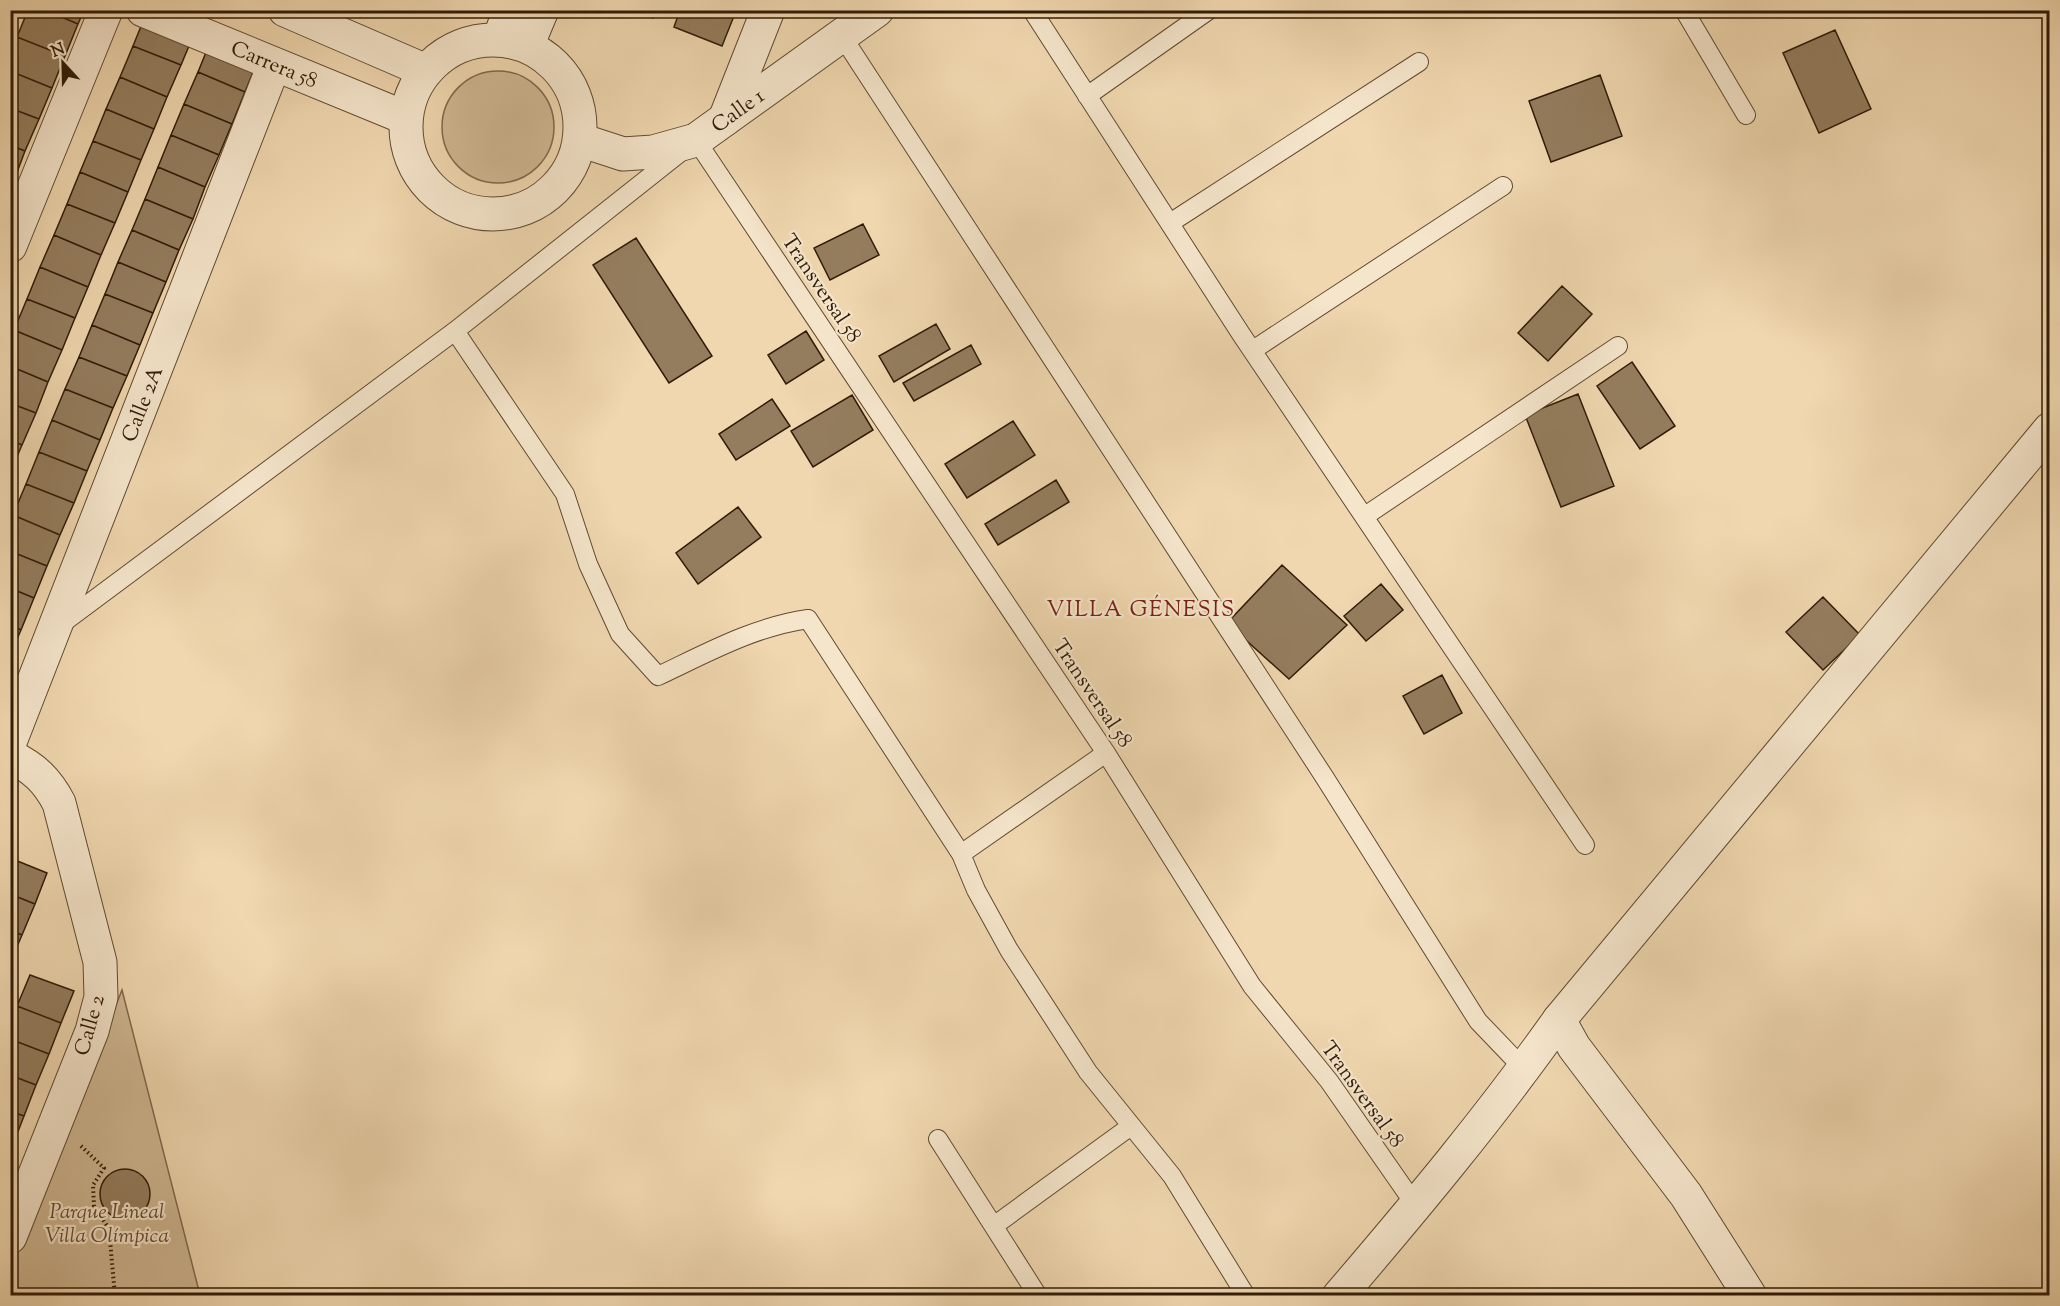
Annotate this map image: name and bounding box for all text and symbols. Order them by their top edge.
north arrow [33,33,93,93]
street label: Carrera 58 [226,35,322,97]
text: N [48,38,69,64]
street label: Calle 1 [706,82,771,141]
street label: Transversal 58 [773,229,868,349]
street label: Calle 2A [115,362,172,447]
district label: VILLA GÉNESIS [1046,594,1236,627]
street label: Transversal 58 [1044,634,1139,754]
street label: Calle 2 [68,992,114,1059]
street label: Transversal 58 [1312,1036,1410,1155]
park label: Parque Lineal Villa Olímpica [45,1198,169,1252]

